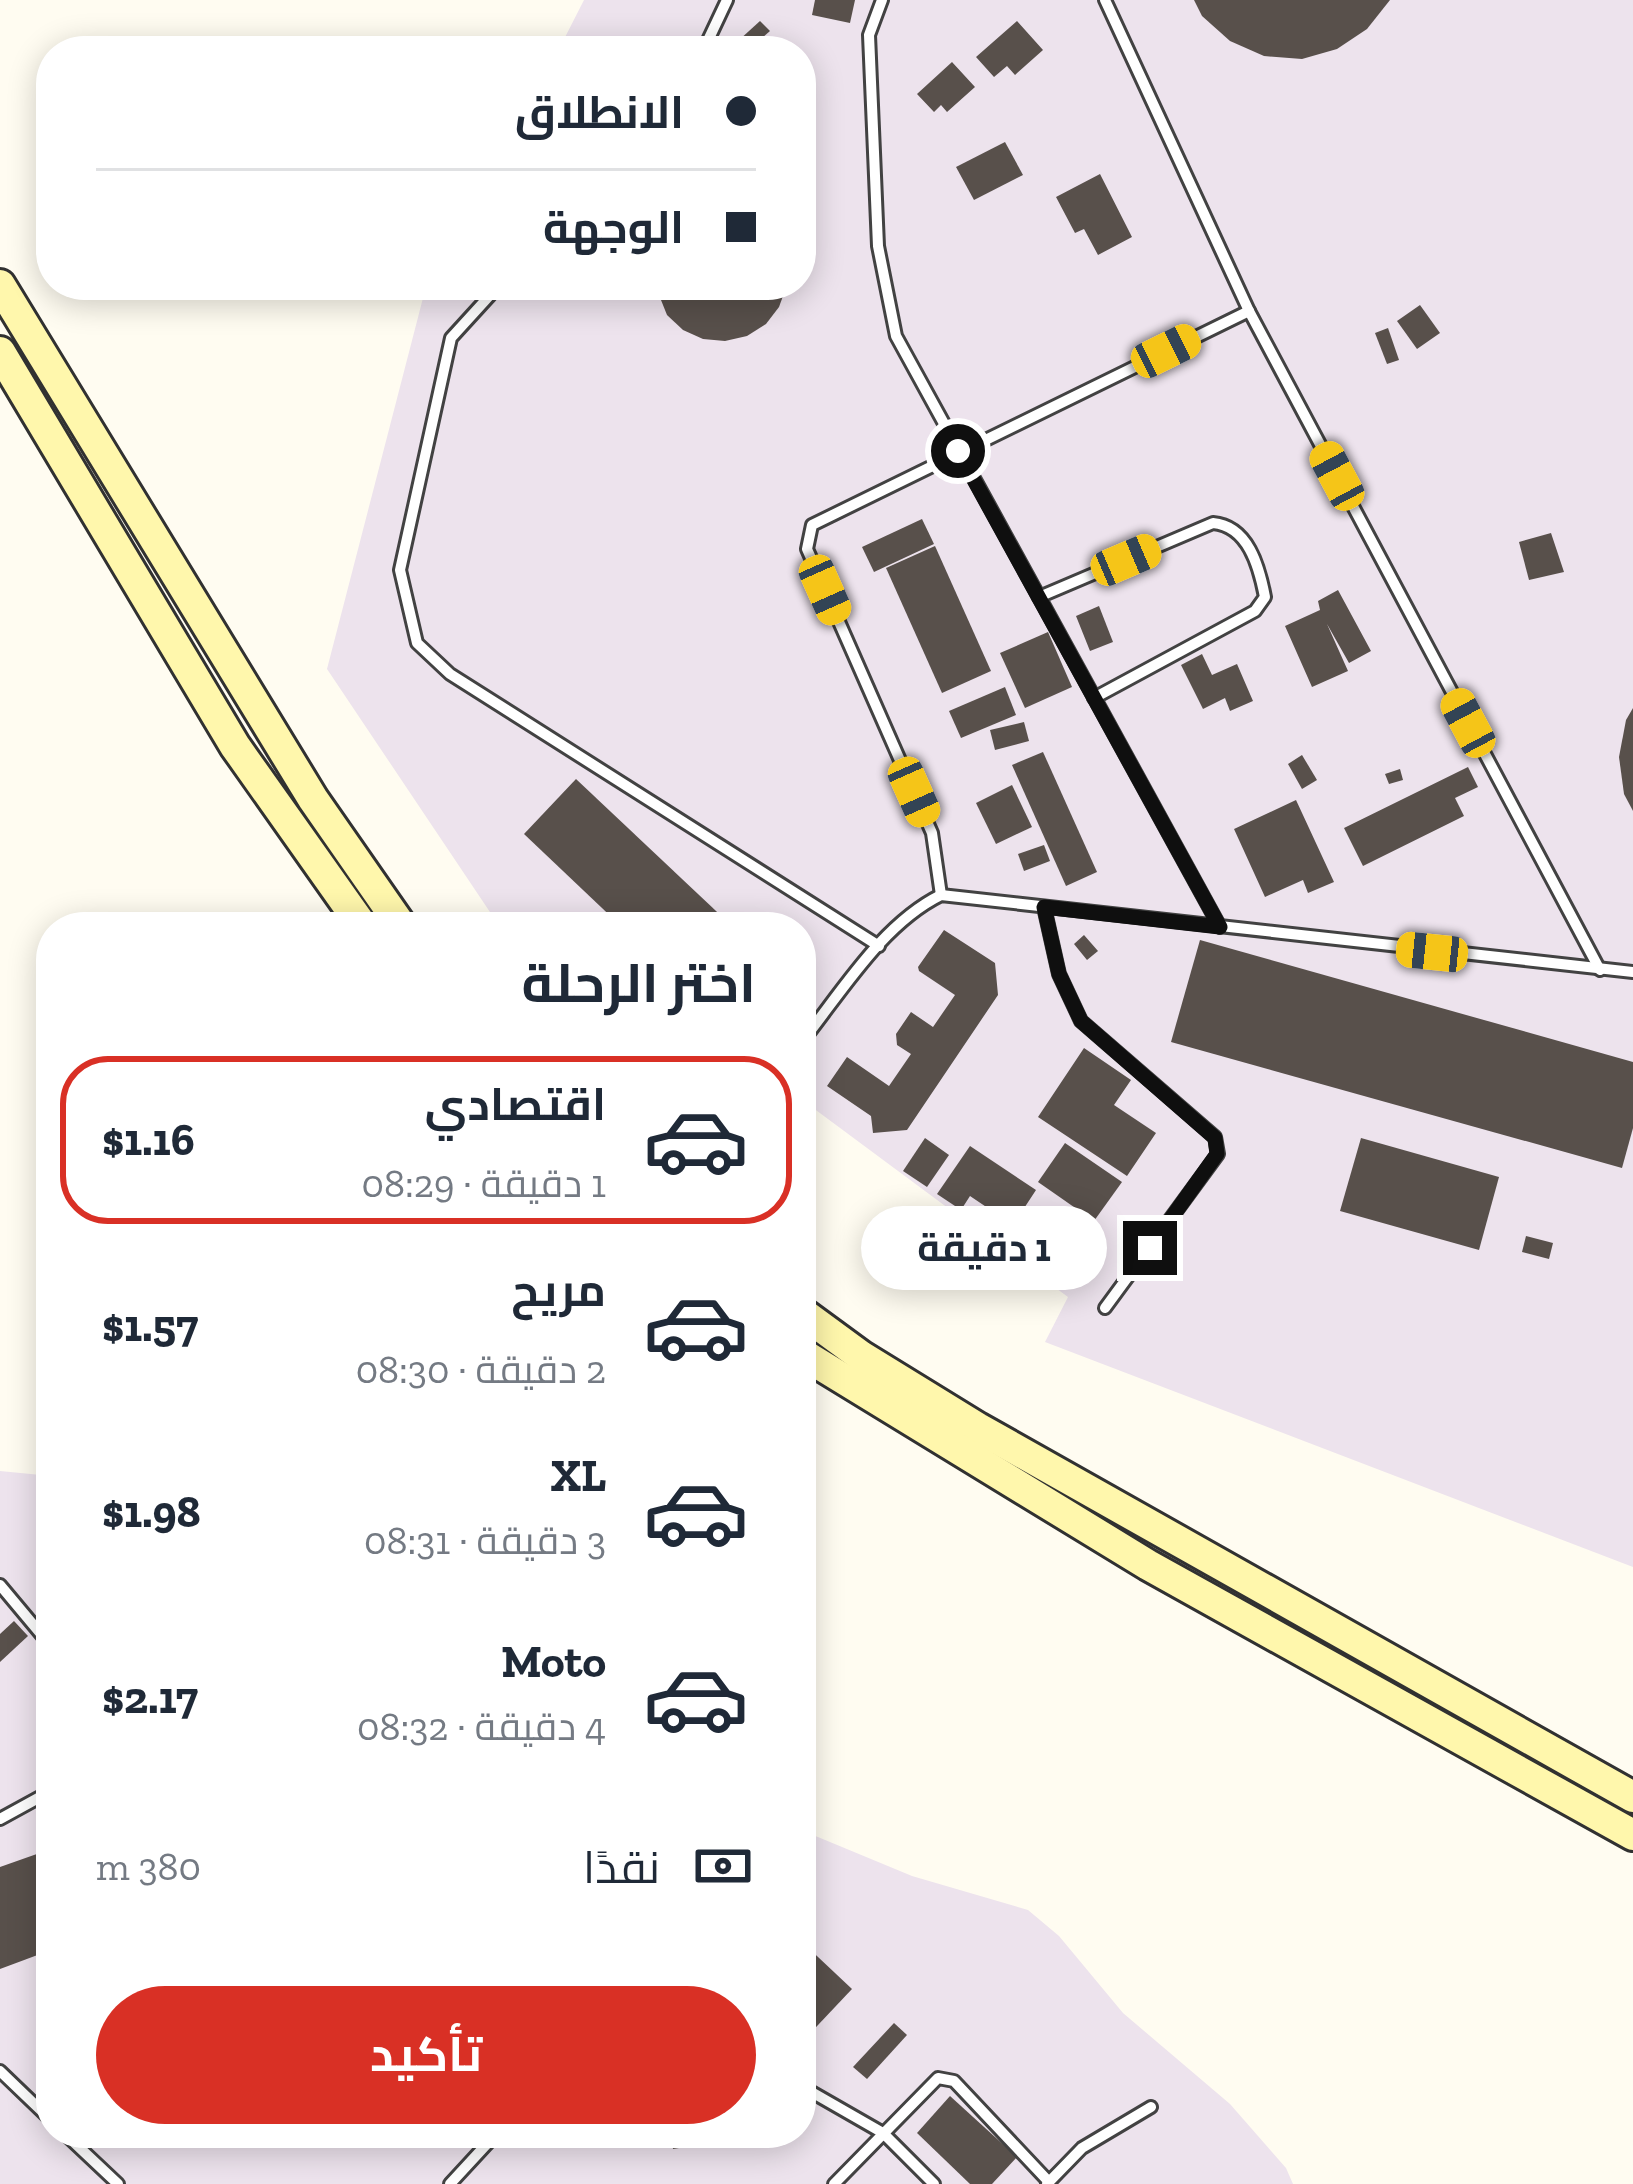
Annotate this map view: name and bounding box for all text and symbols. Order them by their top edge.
text: الانطلاق [515,86,684,140]
text: الوجهة [543,201,684,255]
car [1126,319,1206,383]
route start [931,424,985,478]
car [1304,436,1370,516]
car [1086,529,1166,591]
car [794,550,856,630]
car [1435,683,1501,763]
car [883,752,945,832]
car [1394,930,1470,974]
text: اختر الرحلة [521,951,756,1016]
text: اقتصادي [425,1078,606,1132]
icon: car [642,1086,750,1194]
text: $1.16 [102,1113,195,1167]
text: 1 دقيقة · 08:29 [361,1160,606,1207]
callout: 1 دقيقة [862,1206,1108,1290]
route end [1123,1221,1177,1275]
text: 1 دقيقة [917,1224,1051,1271]
text: مريح [511,1264,606,1318]
icon: car [642,1272,750,1380]
text: $1.57 [102,1299,198,1353]
text: 2 دقيقة · 08:30 [356,1346,606,1393]
text: XL [551,1449,606,1503]
icon: car [642,1458,750,1566]
text: $1.98 [102,1485,201,1539]
text: 3 دقيقة · 08:31 [364,1517,606,1564]
text: Moto [501,1635,606,1689]
icon: car [642,1644,750,1752]
text: $2.17 [102,1671,198,1725]
text: 4 دقيقة · 08:32 [357,1703,606,1750]
icon: cash [690,1833,756,1899]
text: نقدًا [583,1841,660,1895]
text: 380 m [96,1843,201,1890]
button: تأكيد [96,1986,756,2124]

